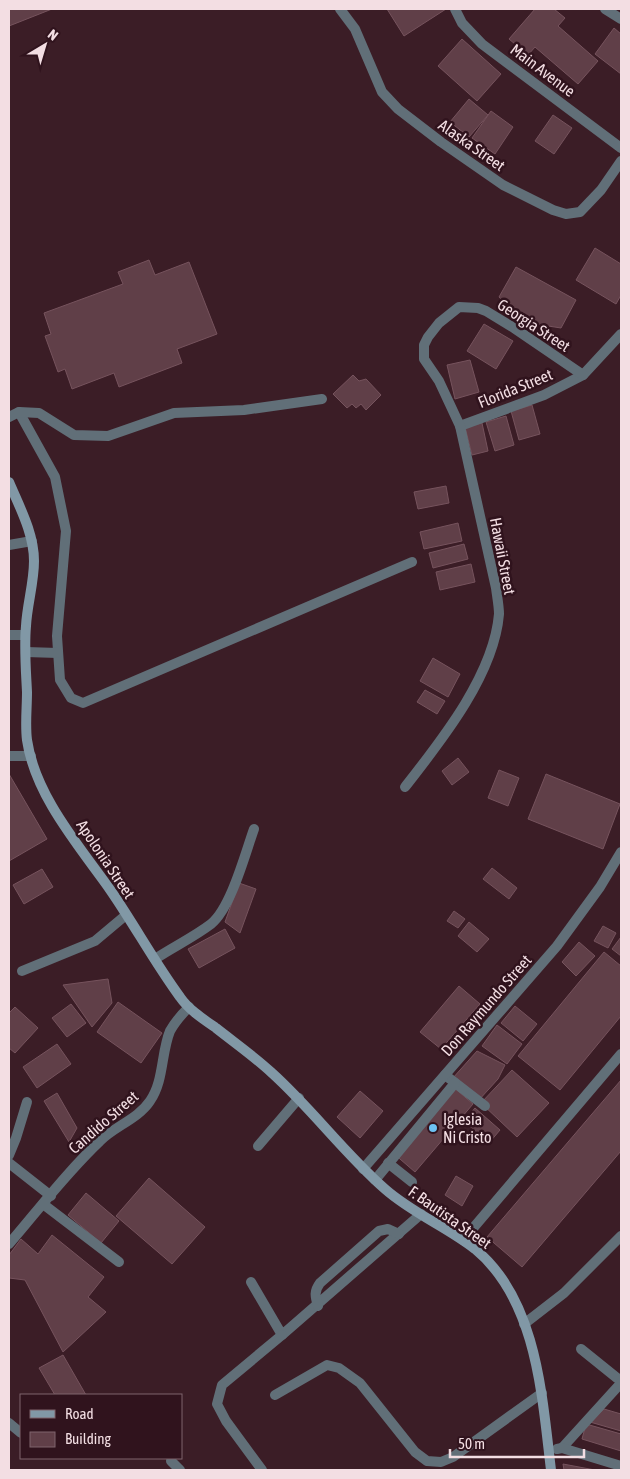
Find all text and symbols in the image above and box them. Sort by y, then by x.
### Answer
north arrow [20,20,70,70]
text: N [45,26,61,44]
street label: Main Avenue [507,40,579,100]
street label: Alaska Street [435,116,509,175]
street label: Georgia Street [494,295,574,356]
street label: Florida Street [475,365,555,411]
street label: Hawaii Street [487,516,519,596]
street label: Apolonia Street [72,816,139,903]
street label: Don Raymundo Street [437,951,536,1060]
street label: Candido Street [65,1087,142,1157]
place label: Iglesia Ni Cristo [443,1110,492,1146]
marker: Iglesia Ni Cristo [427,1122,439,1134]
street label: F. Bautista Street [405,1182,495,1252]
legend [20,1394,182,1459]
text: Road [65,1405,94,1422]
scale bar [450,1426,584,1458]
text: Building [65,1430,111,1447]
text: 50 m [458,1435,485,1452]

